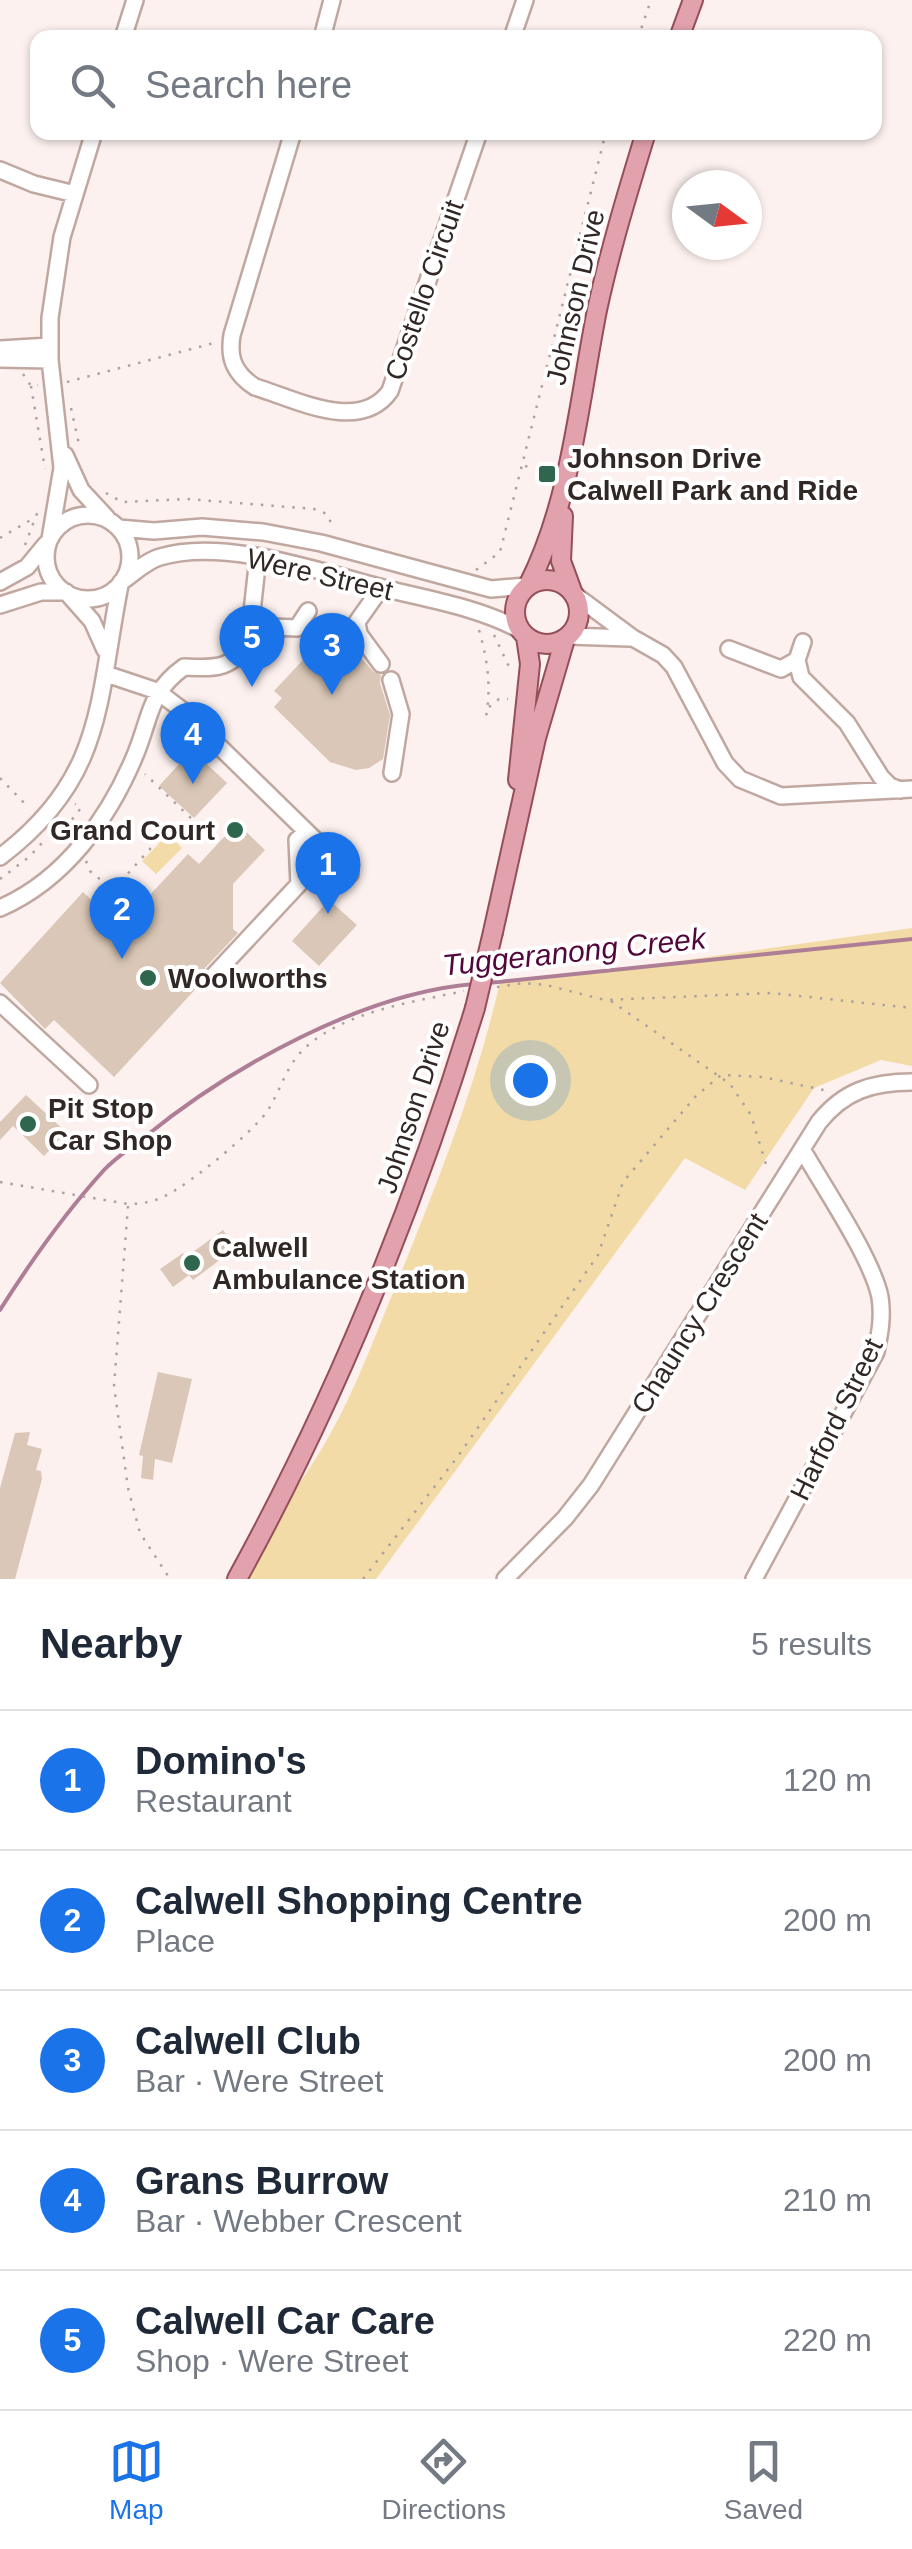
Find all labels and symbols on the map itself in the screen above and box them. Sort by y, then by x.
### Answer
north arrow [672,170,762,260]
street label: Costello Circuit [379,196,470,384]
street label: Johnson Drive [540,206,611,388]
place label: Johnson Drive Calwell Park and Ride [567,443,858,506]
marker: Johnson Drive Calwell Park and Ride [536,463,558,485]
street label: Were Street [244,543,396,606]
pin: 5 [220,604,284,687]
pin: 3 [300,612,364,695]
pin: 4 [160,702,226,784]
place label: Grand Court [50,815,215,846]
marker: Grand Court [224,819,246,841]
pin: 1 [296,832,360,914]
pin: 2 [90,876,154,959]
water label: Tuggeranong Creek [441,921,709,982]
place label: Woolworths [168,963,328,994]
marker: Woolworths [137,967,159,989]
street label: Johnson Drive [371,1017,456,1197]
your location [505,1055,556,1106]
place label: Pit Stop Car Shop [48,1093,172,1156]
marker: Pit Stop Car Shop [17,1113,39,1135]
street label: Chauncy Crescent [625,1207,774,1419]
place label: Calwell Ambulance Station [212,1232,466,1295]
marker: Calwell Ambulance Station [181,1252,203,1274]
street label: Harford Street [784,1333,889,1505]

